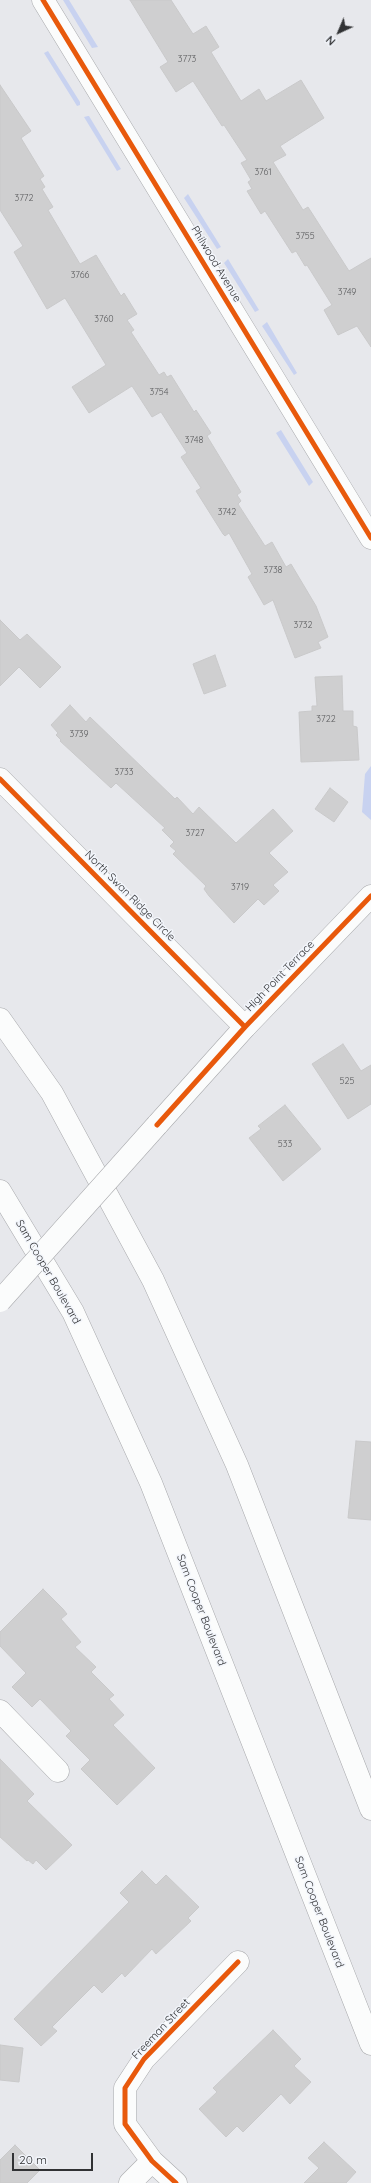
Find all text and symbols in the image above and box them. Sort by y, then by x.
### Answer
north arrow [319,12,359,52]
text: N [323,33,338,48]
house number: 3773 [178,54,196,64]
house number: 3761 [254,167,272,177]
house number: 3772 [15,193,33,203]
street label: Philwood Avenue [188,224,244,304]
house number: 3755 [295,231,315,241]
house number: 3766 [71,270,89,280]
house number: 3749 [338,287,356,297]
house number: 3760 [94,314,114,324]
house number: 3754 [150,387,168,397]
house number: 3748 [185,435,203,445]
house number: 3742 [218,507,236,517]
house number: 3738 [264,565,282,575]
house number: 3732 [293,620,313,630]
house number: 3722 [316,714,336,724]
house number: 3739 [69,729,89,739]
house number: 3733 [115,767,133,777]
house number: 3727 [186,828,204,838]
street label: North Swan Ridge Circle [82,848,178,944]
house number: 3719 [231,882,249,892]
street label: High Point Terrace [243,938,317,1014]
house number: 525 [340,1076,354,1086]
house number: 533 [278,1139,292,1149]
street label: Sam Cooper Boulevard [13,1218,83,1326]
street label: Sam Cooper Boulevard [174,1552,228,1668]
street label: Sam Cooper Boulevard [292,1854,346,1970]
street label: Freeman Street [129,1996,193,2062]
scale bar [14,2145,95,2171]
text: 20 m [19,2152,47,2167]

